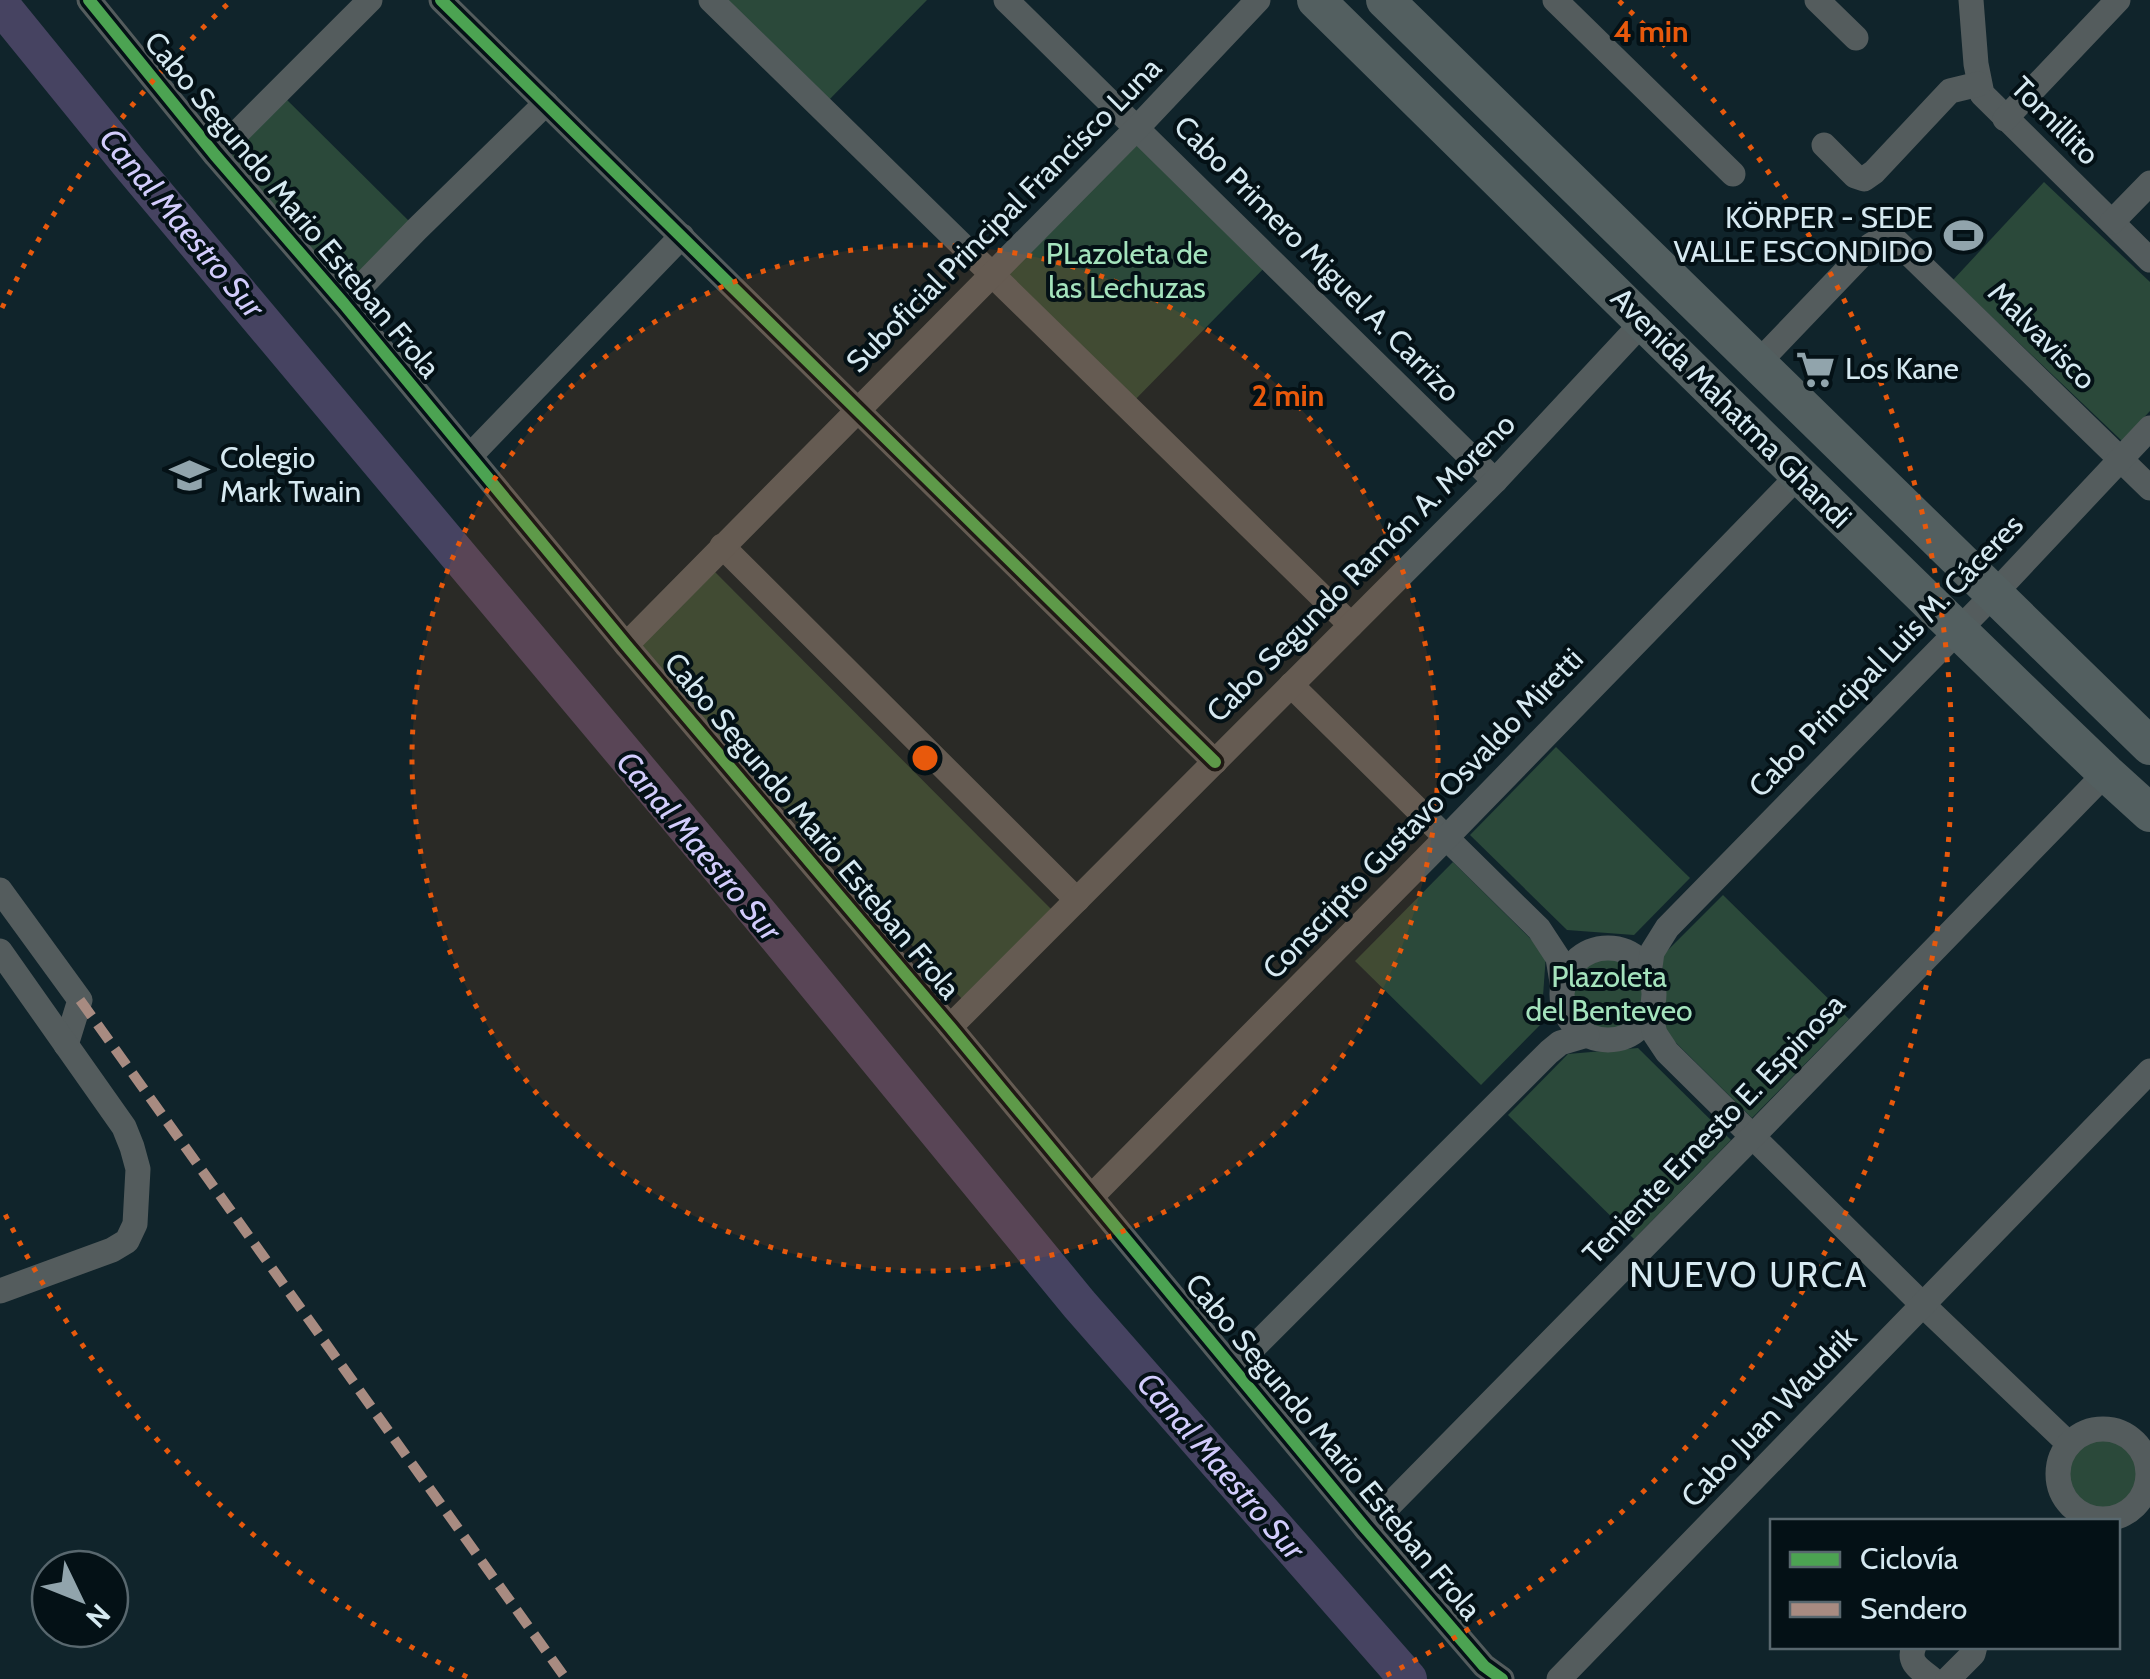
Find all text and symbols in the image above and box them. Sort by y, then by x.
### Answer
text: 4 min [1613,13,1689,50]
street label: Cabo Segundo Mario Esteban Frola [137,24,449,386]
street label: Suboficial Principal Francisco Luna [838,49,1169,380]
street label: Tomillito [2003,69,2107,173]
street label: Cabo Primero Miguel A. Carrizo [1166,108,1468,410]
water label: Canal Maestro Sur [92,120,274,326]
place label: KÖRPER - SEDE VALLE ESCONDIDO [1673,199,1933,270]
sports icon: KÖRPER - SEDE VALLE ESCONDIDO [1942,214,1984,256]
park label: PLazoleta de las Lechuzas [1046,235,1208,306]
street label: Malvavisco [1981,274,2104,397]
street label: Avenida Mahatma Ghandi [1603,280,1859,536]
supermarket icon: Los Kane [1794,348,1836,390]
place label: Los Kane [1845,350,1959,387]
text: 2 min [1252,377,1324,414]
street label: Cabo Segundo Ramón A. Moreno [1199,406,1523,730]
place label: Colegio Mark Twain [220,439,361,510]
school or university icon: Colegio Mark Twain [169,454,211,496]
street label: Cabo Principal Luis M. Cáceres [1741,506,2031,805]
street label: Conscripto Gustavo Osvaldo Miretti [1255,641,1591,987]
street label: Cabo Segundo Mario Esteban Frola [657,645,969,1007]
centre of rings [907,740,943,776]
water label: Canal Maestro Sur [609,743,791,949]
park label: Plazoleta del Benteveo [1525,958,1693,1029]
street label: Teniente Ernesto E. Espinosa [1575,985,1853,1271]
district label: NUEVO URCA [1629,1253,1869,1296]
street label: Cabo Segundo Mario Esteban Frola [1178,1266,1490,1628]
street label: Cabo Juan Waudrik [1673,1318,1865,1515]
water label: Canal Maestro Sur [1129,1364,1314,1568]
legend [1770,1519,2120,1649]
text: Ciclovía [1860,1540,1959,1577]
north arrow [30,1549,130,1649]
text: Sendero [1860,1590,1967,1627]
text: N [79,1597,117,1635]

